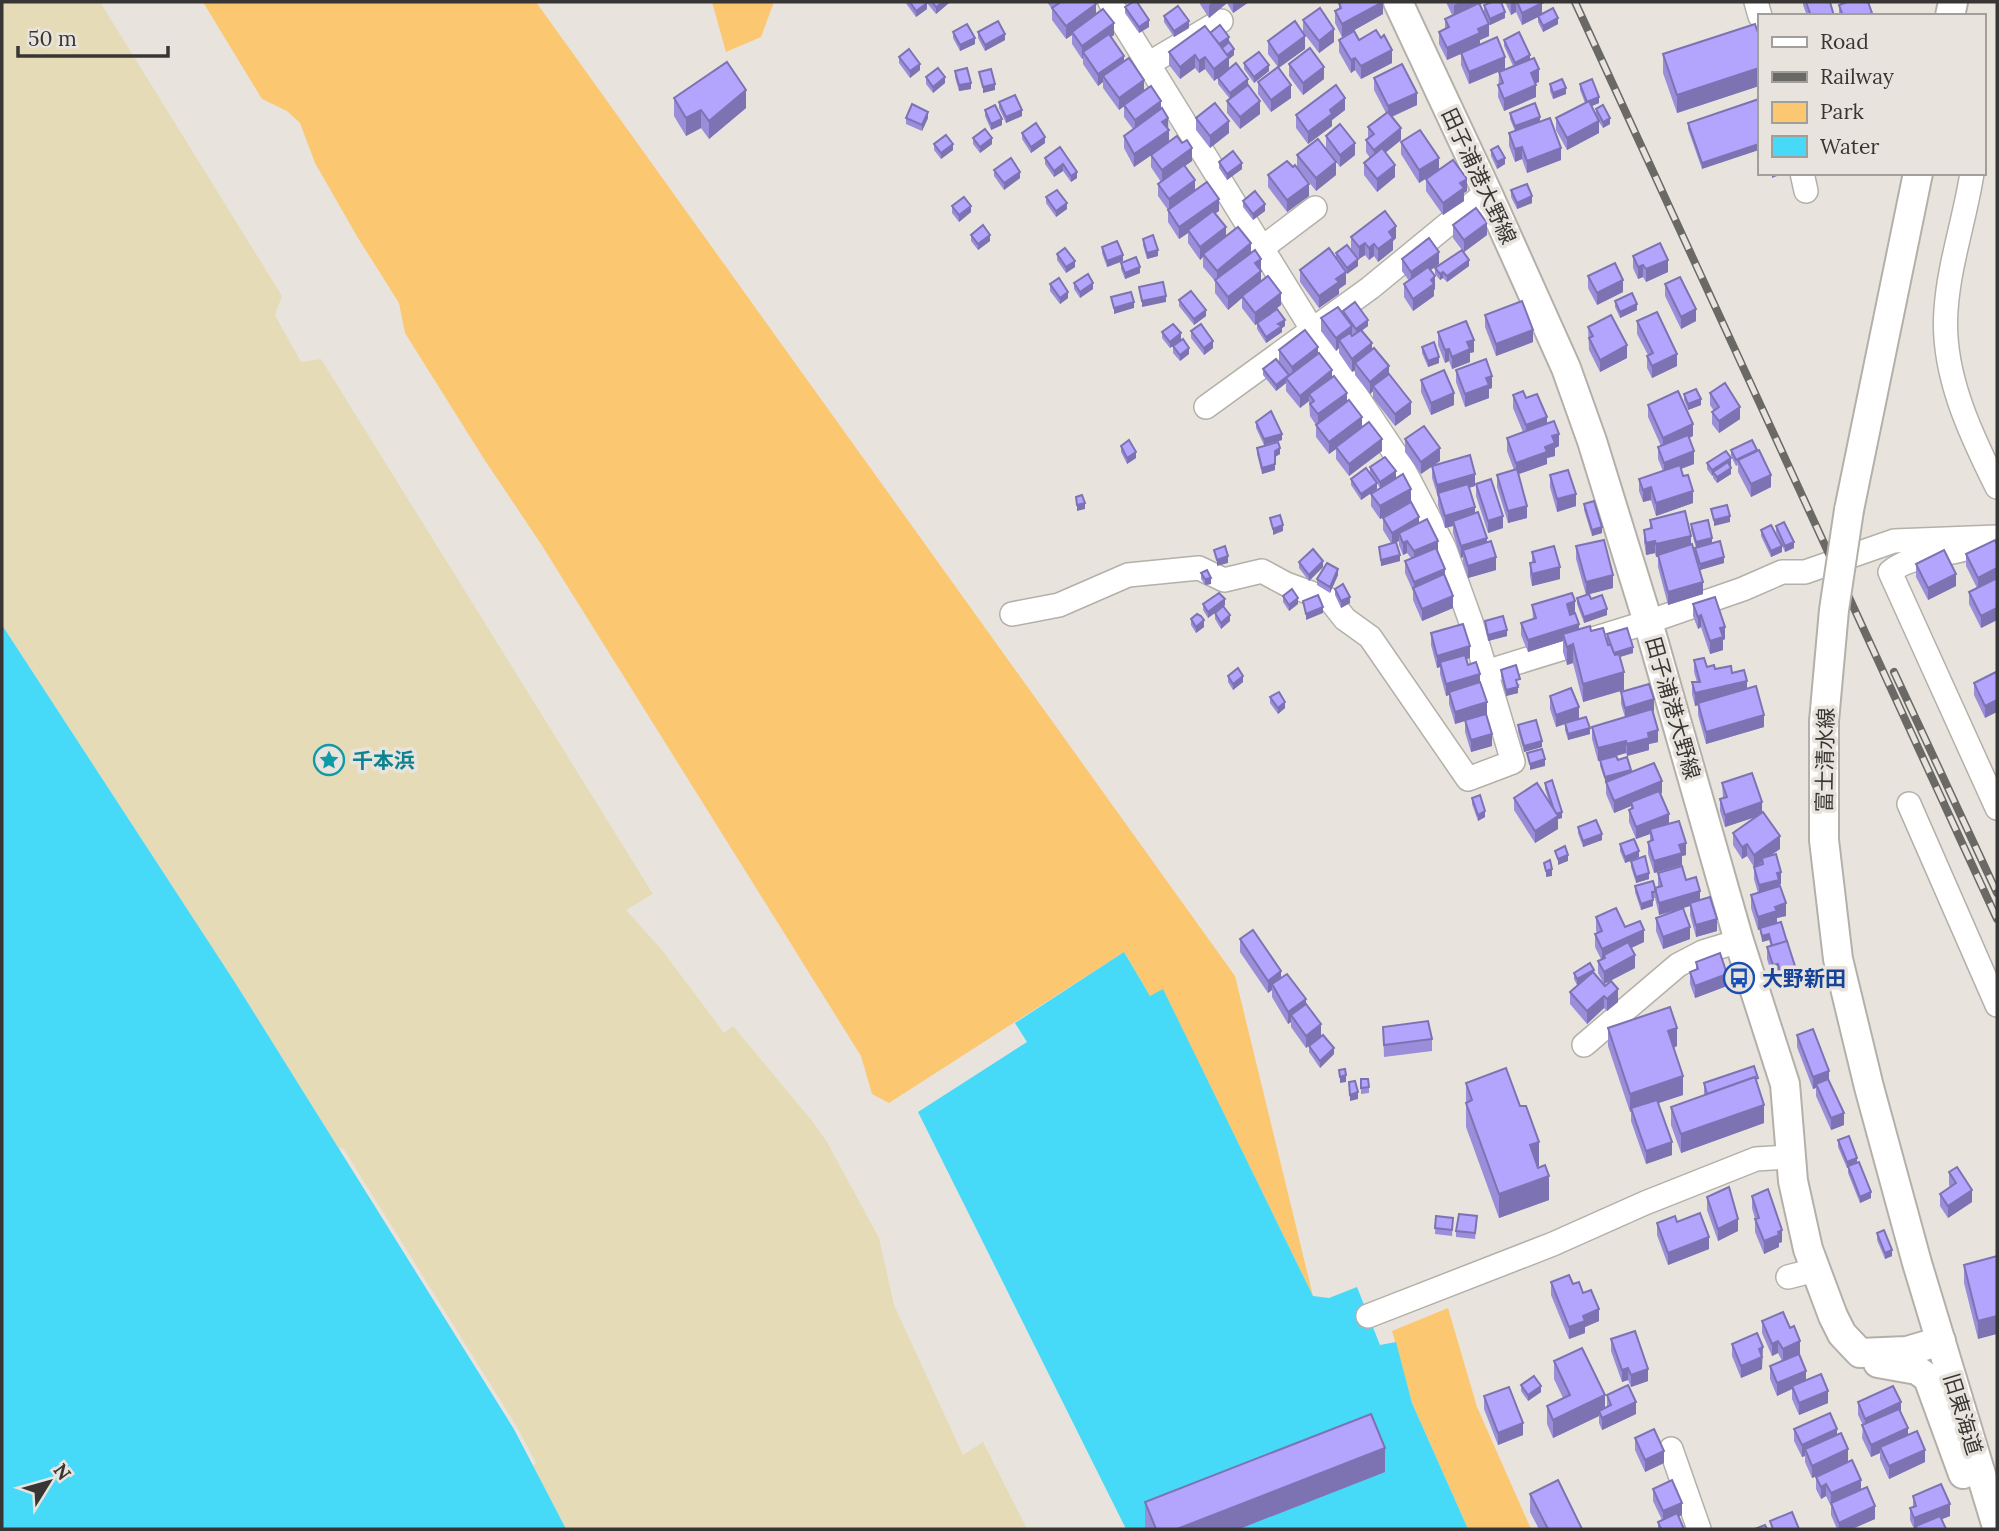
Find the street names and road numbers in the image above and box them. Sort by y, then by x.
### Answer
street label: 田子浦港大野線 [1436,104,1522,248]
street label: 田子浦港大野線 [1640,634,1706,782]
street label: 富士清水線 [1811,707,1839,813]
street label: 旧東海道 [1938,1370,1988,1458]

